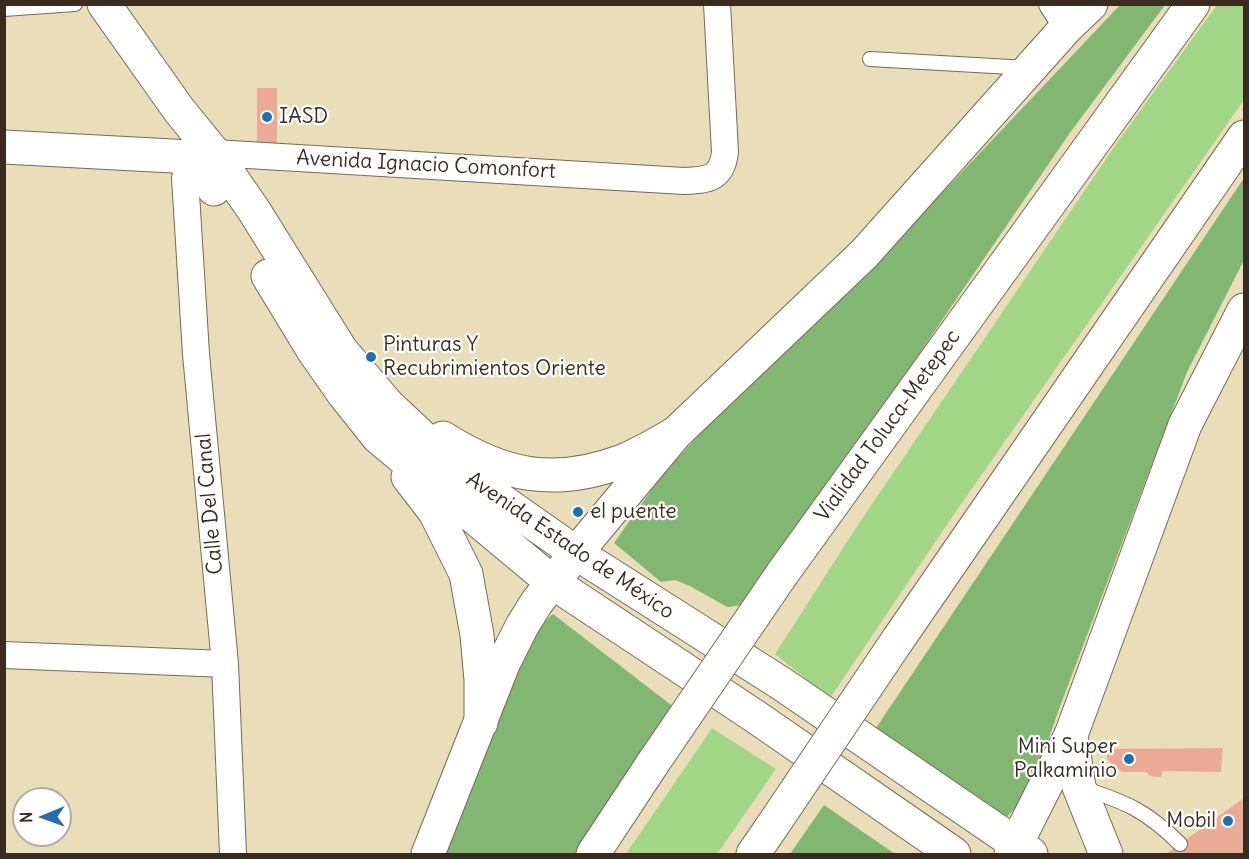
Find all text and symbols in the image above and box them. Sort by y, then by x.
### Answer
place label: IASD [279,104,328,130]
marker: IASD [260,110,274,124]
street label: Avenida Ignacio Comonfort [296,146,556,184]
street label: Vialidad Toluca-Metepec [810,325,966,527]
place label: Pinturas Y Recubrimientos Oriente [383,332,606,382]
marker: Pinturas Y Recubrimientos Oriente [364,350,378,364]
street label: Calle Del Canal [191,432,229,576]
street label: Avenida Estado de México [461,467,679,625]
place label: el puente [590,499,677,525]
marker: el puente [571,505,585,519]
place label: Mini Super Palkaminio [1014,734,1117,784]
marker: Mini Super Palkaminio [1122,752,1136,766]
north arrow [12,787,72,847]
place label: Mobil [1166,808,1216,834]
text: N [16,812,36,823]
marker: Mobil [1221,814,1235,828]

